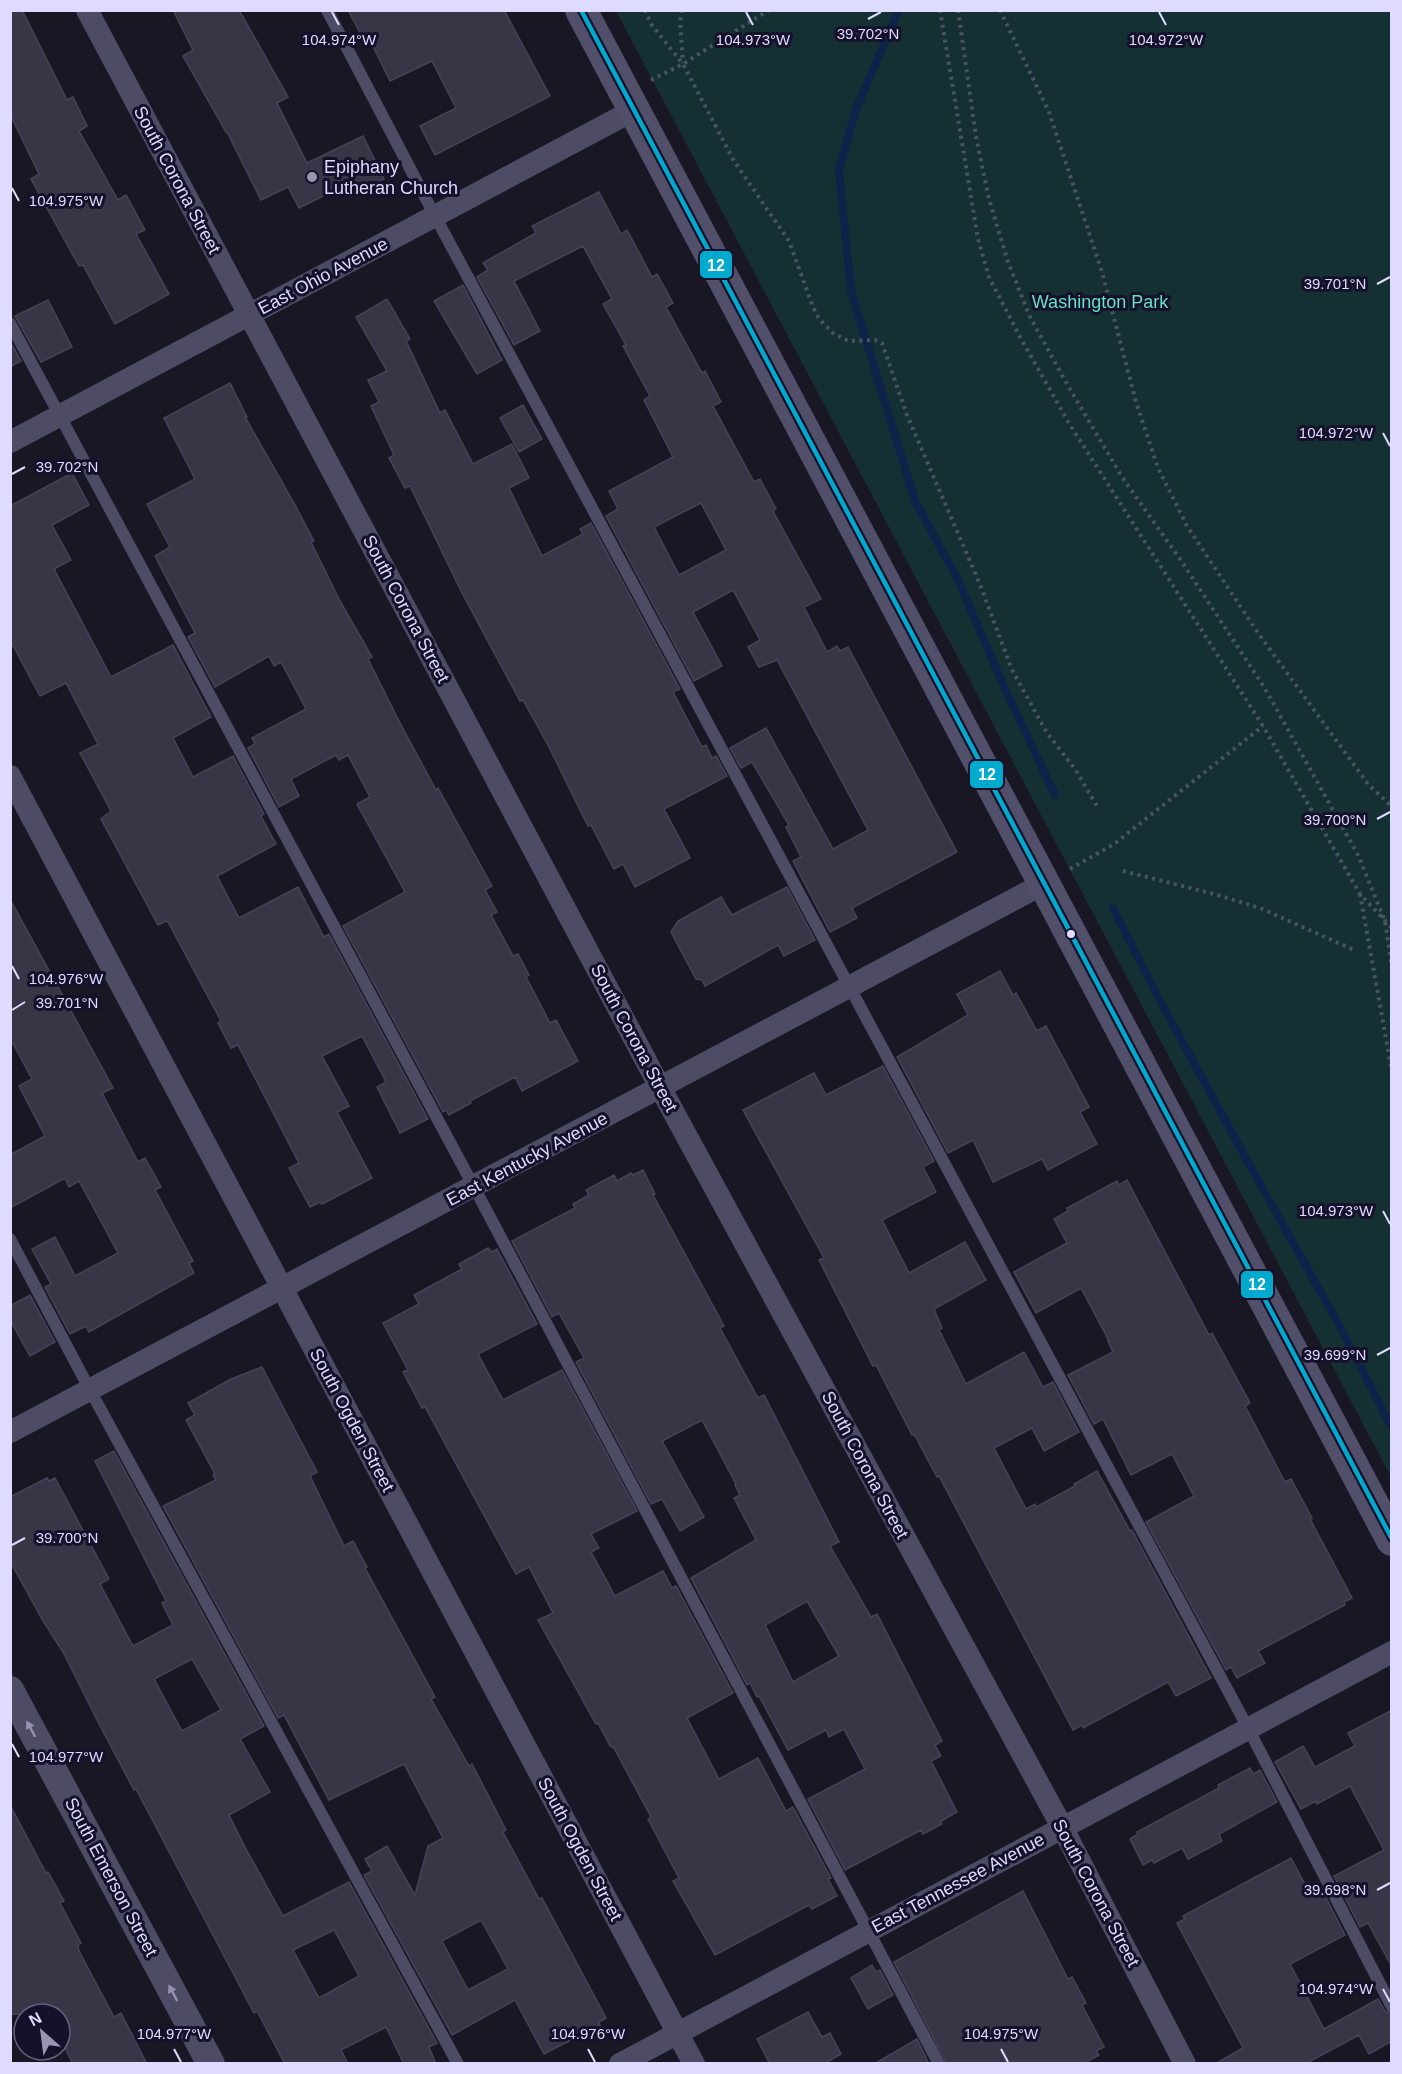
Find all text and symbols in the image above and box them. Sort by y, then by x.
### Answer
text: 39.702°N [837,25,899,42]
text: 104.974°W [302,31,377,48]
text: 104.973°W [716,31,791,48]
text: 104.972°W [1129,31,1204,48]
street label: South Corona Street [130,103,224,257]
place label: Epiphany Lutheran Church [324,157,458,198]
marker: Epiphany Lutheran Church [305,170,319,184]
text: 104.975°W [29,192,104,209]
street label: East Ohio Avenue [255,233,391,319]
line badge: 12 [699,250,733,279]
text: 12 [707,257,725,274]
text: 39.701°N [1304,275,1366,292]
park label: Washington Park [1032,292,1169,312]
text: 104.972°W [1299,424,1374,441]
text: 39.702°N [36,458,98,475]
street label: South Corona Street [359,532,453,686]
line badge: 12 [969,760,1004,789]
text: 12 [978,766,996,783]
text: 39.700°N [1304,811,1366,828]
unlabelled marker [1065,928,1077,940]
street label: South Corona Street [587,961,681,1115]
text: 104.976°W [29,970,104,987]
text: 39.701°N [36,994,98,1011]
street label: East Kentucky Avenue [443,1108,611,1210]
text: 104.973°W [1299,1202,1374,1219]
line badge: 12 [1240,1270,1274,1299]
text: 12 [1248,1276,1266,1293]
street label: South Ogden Street [306,1345,398,1495]
text: 39.699°N [1304,1346,1366,1363]
street label: South Corona Street [818,1388,912,1542]
text: 39.700°N [36,1529,98,1546]
one-way arrow [26,1720,36,1737]
text: 104.977°W [29,1748,104,1765]
street label: South Ogden Street [534,1774,626,1924]
street label: South Emerson Street [61,1794,161,1960]
street label: South Corona Street [1049,1816,1143,1970]
street label: East Tennessee Avenue [868,1829,1048,1937]
text: 39.698°N [1304,1881,1366,1898]
text: 104.974°W [1299,1980,1374,1997]
one-way arrow [168,1985,178,2002]
north arrow [12,2002,72,2062]
text: N [26,2009,44,2029]
text: 104.977°W [137,2025,212,2042]
text: 104.976°W [551,2025,626,2042]
text: 104.975°W [964,2025,1039,2042]

